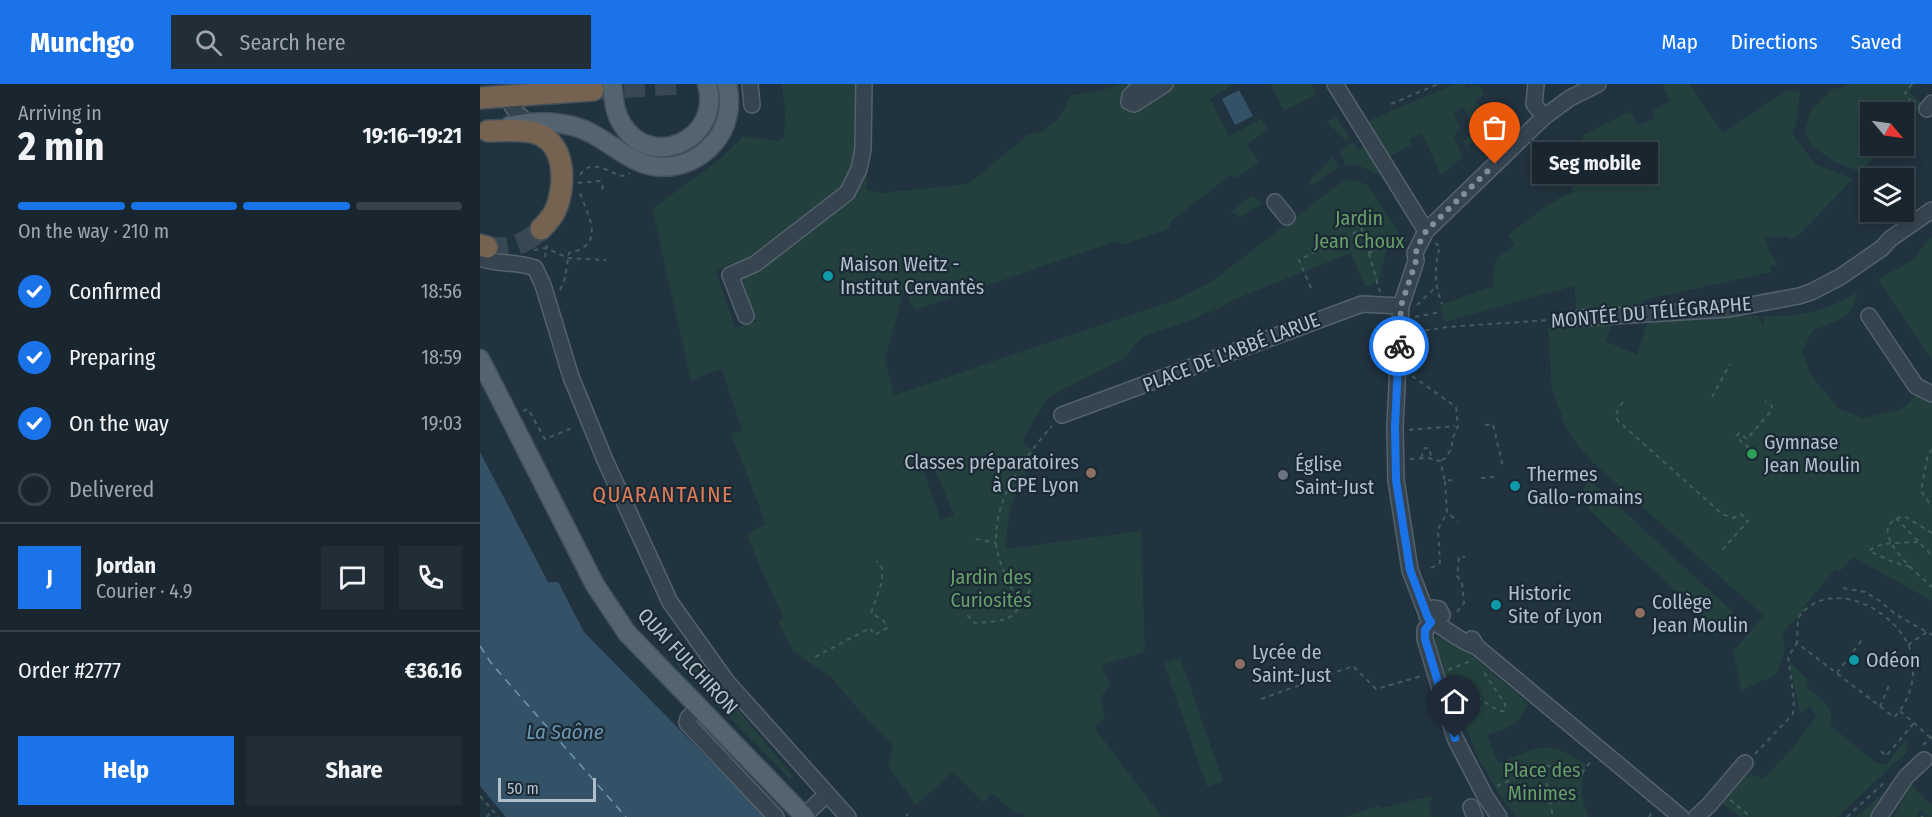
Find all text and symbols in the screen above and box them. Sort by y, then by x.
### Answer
search box [171,15,591,69]
text: Munchgo [30,26,135,59]
icon: search [192,26,225,59]
text: Search here [240,29,346,56]
text: Map [1661,29,1698,55]
text: Directions [1731,29,1818,55]
text: Saved [1851,29,1902,55]
text: Arriving in [18,101,102,125]
pin [1469,102,1520,164]
north arrow [1860,102,1914,156]
map controls [1860,102,1914,222]
icon: bag [1478,111,1511,144]
text: 19:16–19:21 [362,122,462,149]
text: 2 min [18,124,104,170]
callout: Seg mobile [1531,143,1657,185]
text: Seg mobile [1549,151,1641,175]
button: layers [1860,168,1914,222]
park label: Jardin Jean Choux [1314,206,1404,253]
text: On the way · 210 m [18,219,169,243]
place label: Maison Weitz - Institut Cervantès [840,252,984,299]
marker: Maison Weitz - Institut Cervantès [821,269,835,283]
icon: check [18,275,51,308]
text: Confirmed [69,278,162,305]
text: 18:56 [421,279,462,303]
street label: MONTÉE DU TÉLÉGRAPHE [1550,291,1752,333]
street label: PLACE DE L'ABBÉ LARUE [1139,307,1323,397]
courier [1369,316,1429,376]
icon: bike [1383,330,1416,363]
icon: check [18,341,51,374]
text: Preparing [69,344,155,371]
text: 18:59 [421,345,462,369]
icon: check [18,407,51,440]
text: On the way [69,410,169,437]
text: 19:03 [421,411,462,435]
place label: Gymnase Jean Moulin [1764,430,1860,477]
marker: Gymnase Jean Moulin [1745,447,1759,461]
place label: Classes préparatoires à CPE Lyon [904,450,1079,497]
place label: Église Saint-Just [1295,452,1375,499]
place label: Thermes Gallo-romains [1527,462,1643,509]
marker: Classes préparatoires à CPE Lyon [1084,466,1098,480]
marker: Église Saint-Just [1276,468,1290,482]
text: Delivered [69,476,154,503]
marker: Thermes Gallo-romains [1508,479,1522,493]
district label: QUARANTAINE [592,481,734,508]
button: chat [321,546,384,609]
button: phone [399,546,462,609]
text: Jordan [96,552,156,579]
text: J [46,564,53,591]
park label: Jardin des Curiosités [950,565,1032,612]
text: Courier · 4.9 [96,579,192,603]
place label: Historic Site of Lyon [1508,581,1603,628]
place label: Collège Jean Moulin [1652,590,1748,637]
marker: Historic Site of Lyon [1489,598,1503,612]
street label: QUAI FULCHIRON [633,603,743,719]
marker: Collège Jean Moulin [1633,606,1647,620]
place label: Lycée de Saint-Just [1252,640,1332,687]
place label: Odéon [1866,648,1920,672]
marker: Odéon [1847,653,1861,667]
text: Order #2777 [18,657,121,684]
text: €36.16 [405,657,462,684]
marker: Lycée de Saint-Just [1233,657,1247,671]
pin [1429,676,1480,738]
icon: home [1438,685,1471,718]
water label: La Saône [526,719,604,745]
button: Help [18,736,234,805]
button: Share [246,736,462,805]
park label: Place des Minimes [1503,758,1581,805]
scale bar [498,775,596,802]
text: 50 m [507,779,539,798]

